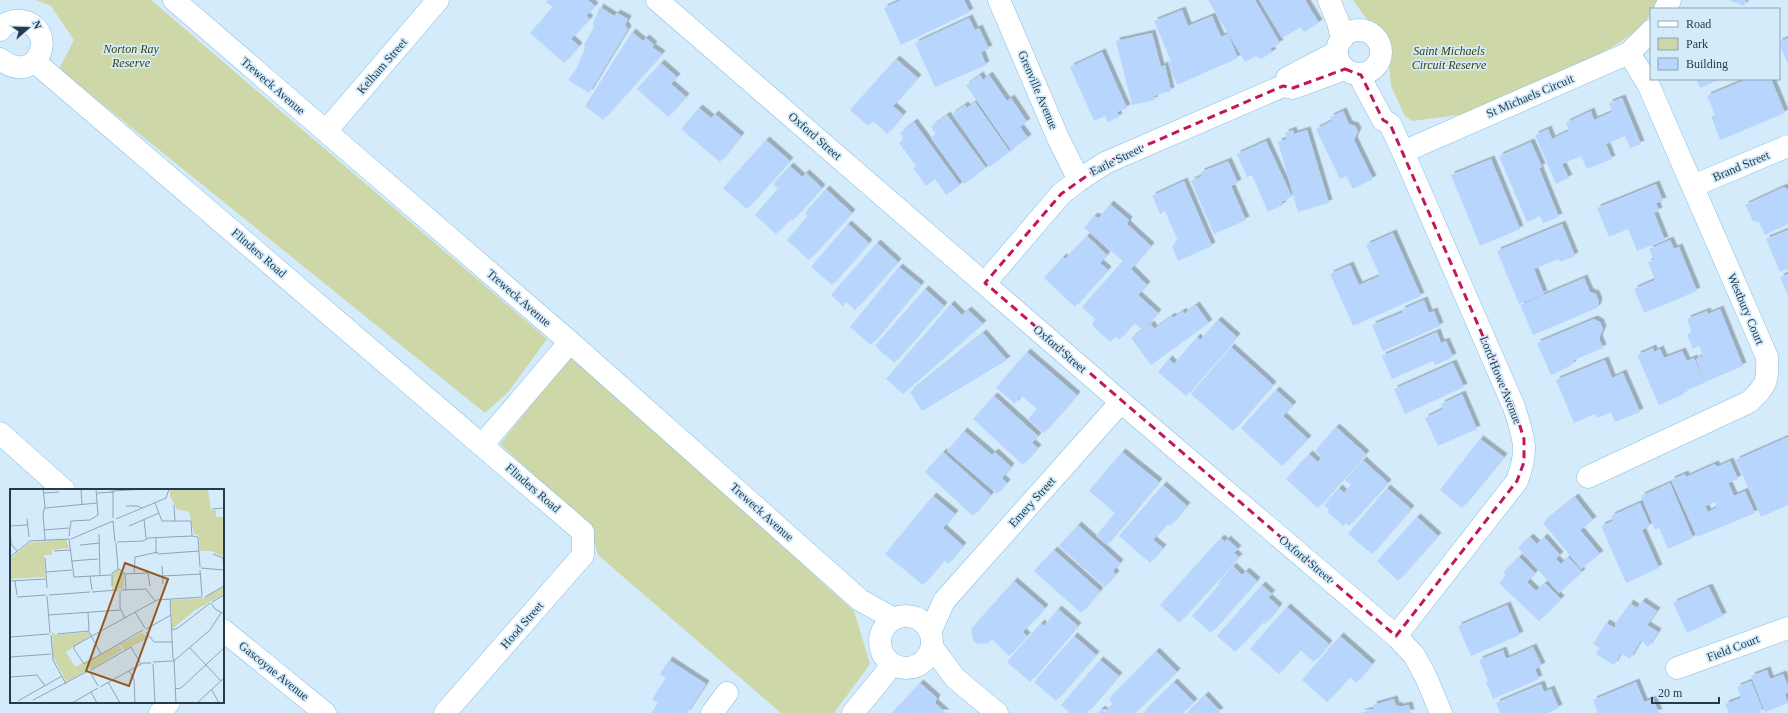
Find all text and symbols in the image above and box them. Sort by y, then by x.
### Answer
north arrow [8,8,48,48]
legend [1650,8,1780,80]
text: Road [1686,17,1711,31]
text: N [30,19,44,30]
street label: Kelham Street [354,35,410,97]
text: Park [1686,37,1708,51]
park label: Norton Ray Reserve [102,42,160,70]
park label: Saint Michaels Circuit Reserve [1412,44,1487,72]
street label: Grenville Avenue [1015,49,1061,131]
street label: Treweck Avenue [238,54,308,118]
text: Building [1686,57,1728,71]
street label: St Michaels Circuit [1484,71,1576,121]
street label: Oxford Street [786,109,845,163]
street label: Earle Street [1088,141,1145,179]
street label: Brand Street [1710,148,1772,184]
street label: Flinders Road [229,226,289,280]
street label: Treweck Avenue [484,266,554,330]
street label: Westbury Court [1725,271,1768,347]
street label: Oxford Street [1031,322,1090,376]
street label: Lord Howe Avenue [1477,334,1525,426]
street label: Flinders Road [503,461,563,515]
street label: Emery Street [1006,473,1059,530]
street label: Treweck Avenue [727,480,797,544]
inset map [10,489,224,703]
street label: Oxford Street [1276,533,1336,586]
street label: Hood Street [498,598,547,651]
street label: Field Court [1705,631,1762,664]
street label: Gascoyne Avenue [236,638,312,704]
scale bar [1652,679,1719,705]
text: 20 m [1658,686,1683,700]

